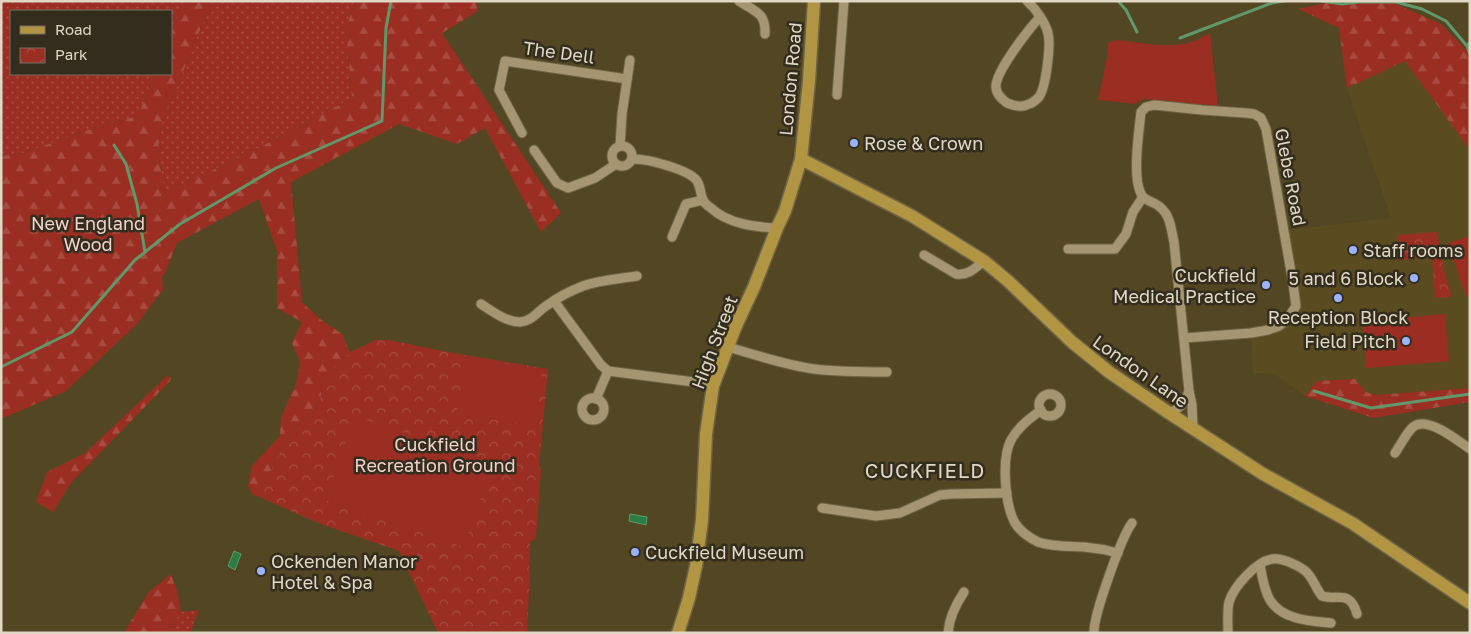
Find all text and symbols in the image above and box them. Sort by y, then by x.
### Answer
legend [10,10,172,75]
text: Road [55,20,92,38]
street label: London Road [774,22,806,136]
street label: The Dell [522,36,596,68]
text: Park [55,45,88,63]
street label: Glebe Road [1271,126,1311,228]
place label: Rose & Crown [864,132,983,154]
marker: Rose & Crown [848,137,860,149]
park label: New England Wood [31,212,145,255]
place label: Staff rooms [1363,239,1463,261]
marker: Staff rooms [1347,244,1359,256]
place label: Cuckfield Medical Practice [1113,264,1256,307]
place label: 5 and 6 Block [1288,267,1404,289]
marker: 5 and 6 Block [1408,272,1420,284]
marker: Cuckfield Medical Practice [1260,279,1272,291]
street label: High Street [686,292,742,392]
marker: Reception Block [1332,292,1344,304]
place label: Reception Block [1268,306,1408,328]
street label: London Lane [1089,330,1193,412]
place label: Field Pitch [1304,330,1396,352]
marker: Field Pitch [1400,335,1412,347]
park label: Cuckfield Recreation Ground [354,433,516,476]
district label: CUCKFIELD [865,458,985,482]
place label: Cuckfield Museum [645,541,804,563]
marker: Cuckfield Museum [629,546,641,558]
place label: Ockenden Manor Hotel & Spa [271,550,417,593]
marker: Ockenden Manor Hotel & Spa [255,565,267,577]

